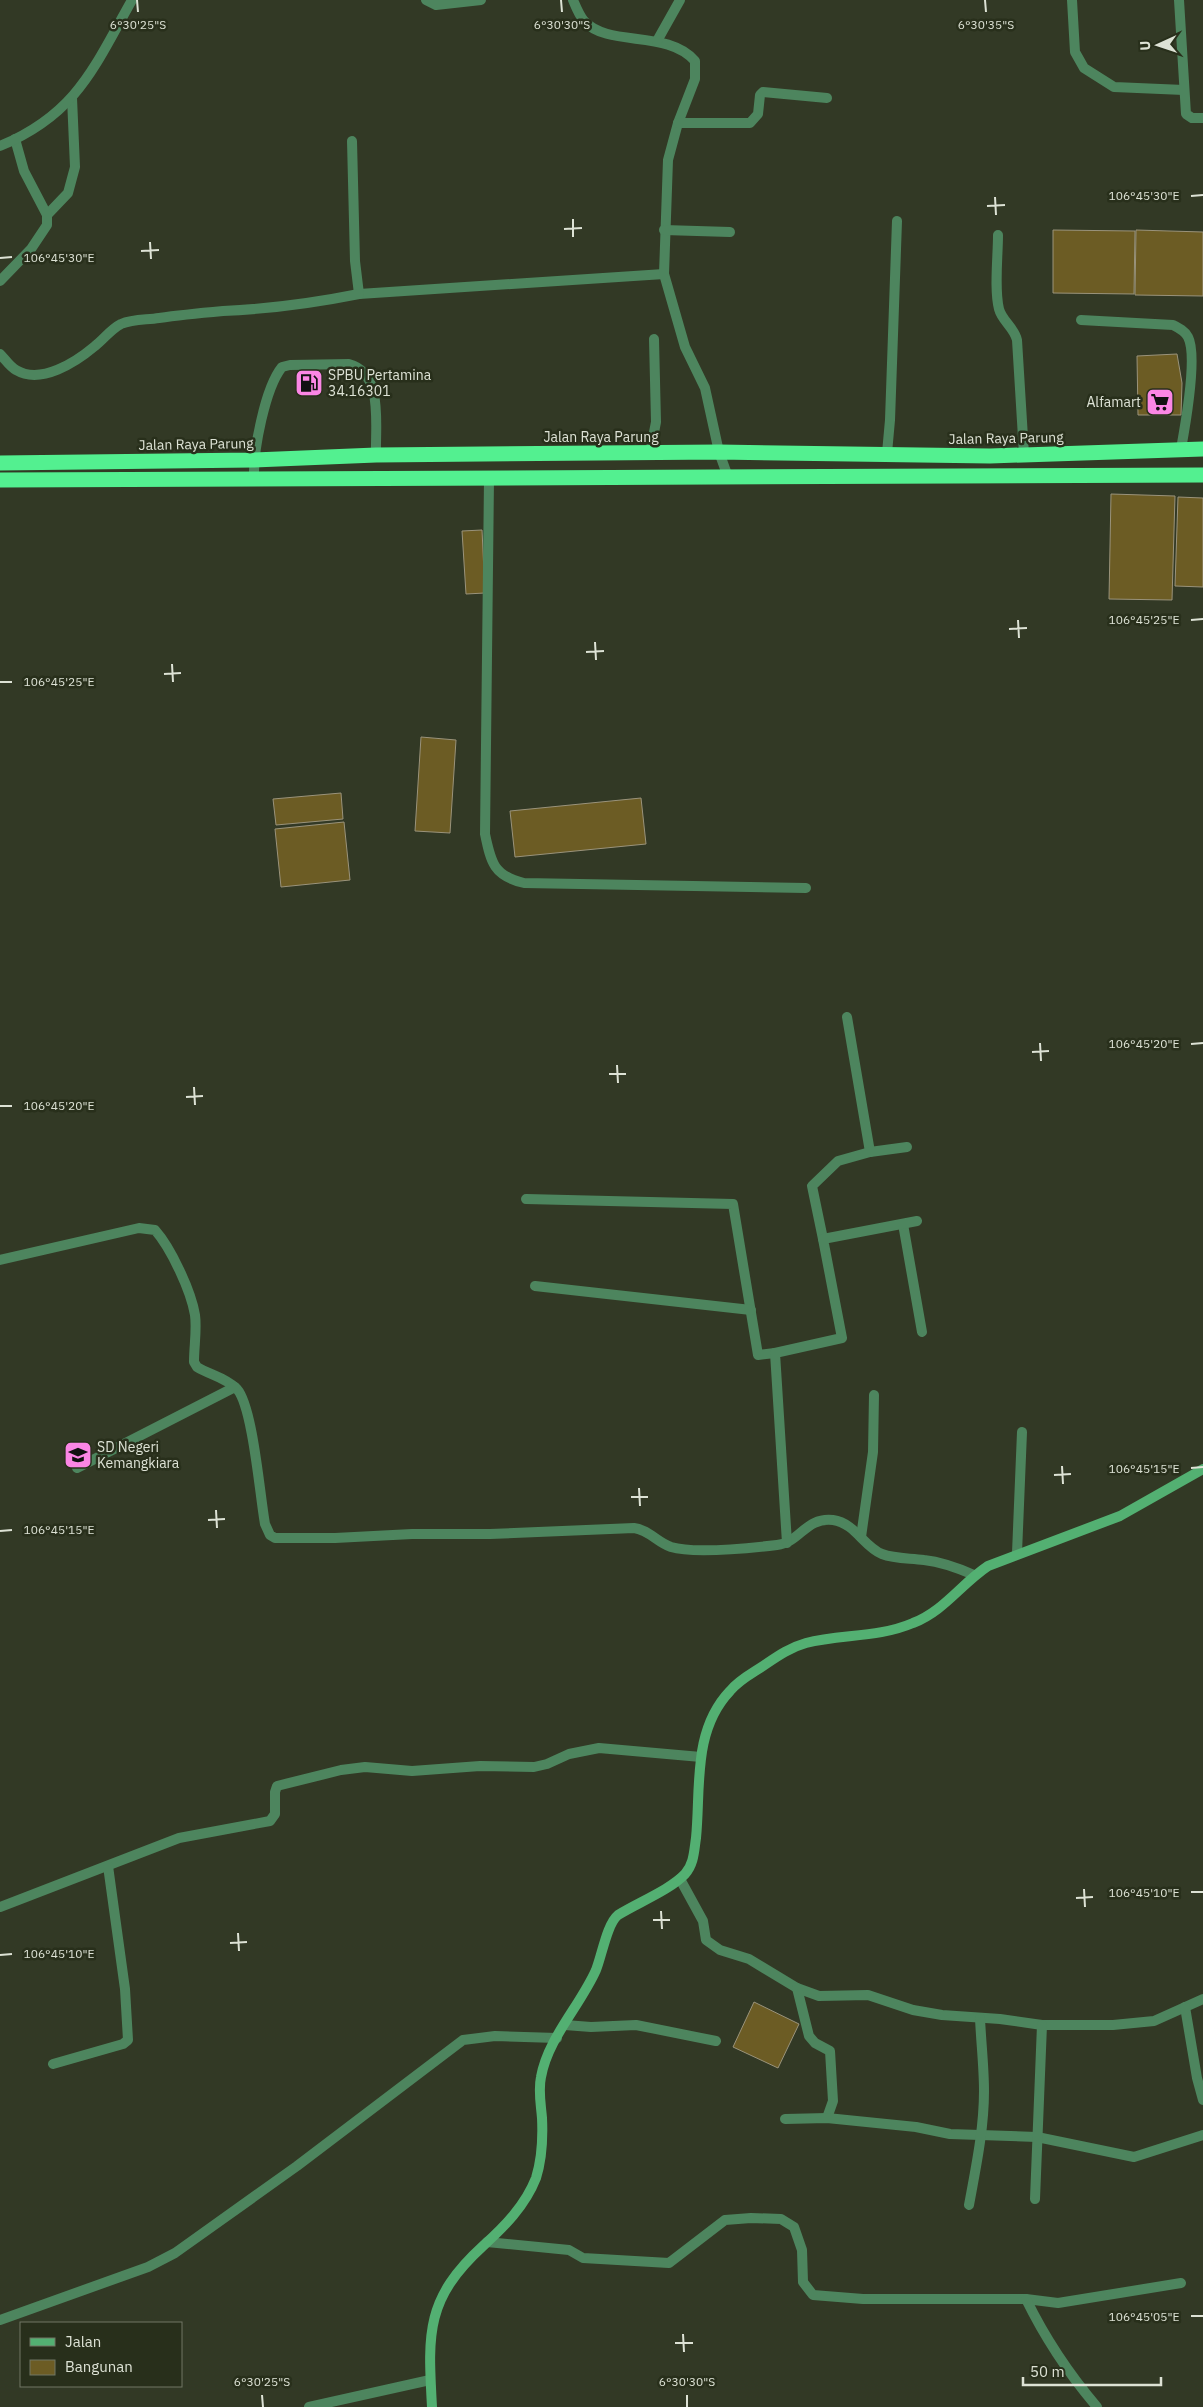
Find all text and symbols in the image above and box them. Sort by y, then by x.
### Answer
text: 6°30'25"S [110,17,166,32]
text: 6°30'30"S [534,17,590,32]
text: 6°30'35"S [958,17,1014,32]
north arrow [1133,20,1183,70]
text: U [1136,40,1154,51]
text: 106°45'30"E [1109,188,1179,203]
text: 106°45'30"E [24,250,94,265]
place label: SPBU Pertamina 34.16301 [328,366,432,400]
fuel station icon: SPBU Pertamina 34.16301 [294,368,324,398]
supermarket icon: Alfamart [1145,387,1175,417]
place label: Alfamart [1086,393,1141,411]
street label: Jalan Raya Parung [543,428,659,446]
street label: Jalan Raya Parung [948,428,1064,448]
street label: Jalan Raya Parung [138,434,254,454]
text: 106°45'25"E [1109,612,1179,627]
text: 106°45'25"E [24,674,94,689]
text: 106°45'20"E [1109,1036,1179,1051]
text: 106°45'20"E [24,1098,94,1113]
place label: SD Negeri Kemangkiara [97,1438,180,1472]
school or university icon: SD Negeri Kemangkiara [63,1440,93,1470]
text: 106°45'15"E [1109,1461,1179,1476]
text: 106°45'15"E [24,1522,94,1537]
text: 106°45'10"E [1109,1885,1179,1900]
text: 106°45'10"E [24,1946,94,1961]
text: 106°45'05"E [1109,2309,1179,2324]
legend [20,2322,182,2387]
text: Jalan [65,2332,101,2351]
scale bar [1023,2354,1160,2386]
text: Bangunan [65,2357,133,2376]
text: 50 m [1030,2362,1065,2381]
text: 6°30'25"S [234,2374,290,2389]
text: 6°30'30"S [659,2374,715,2389]

